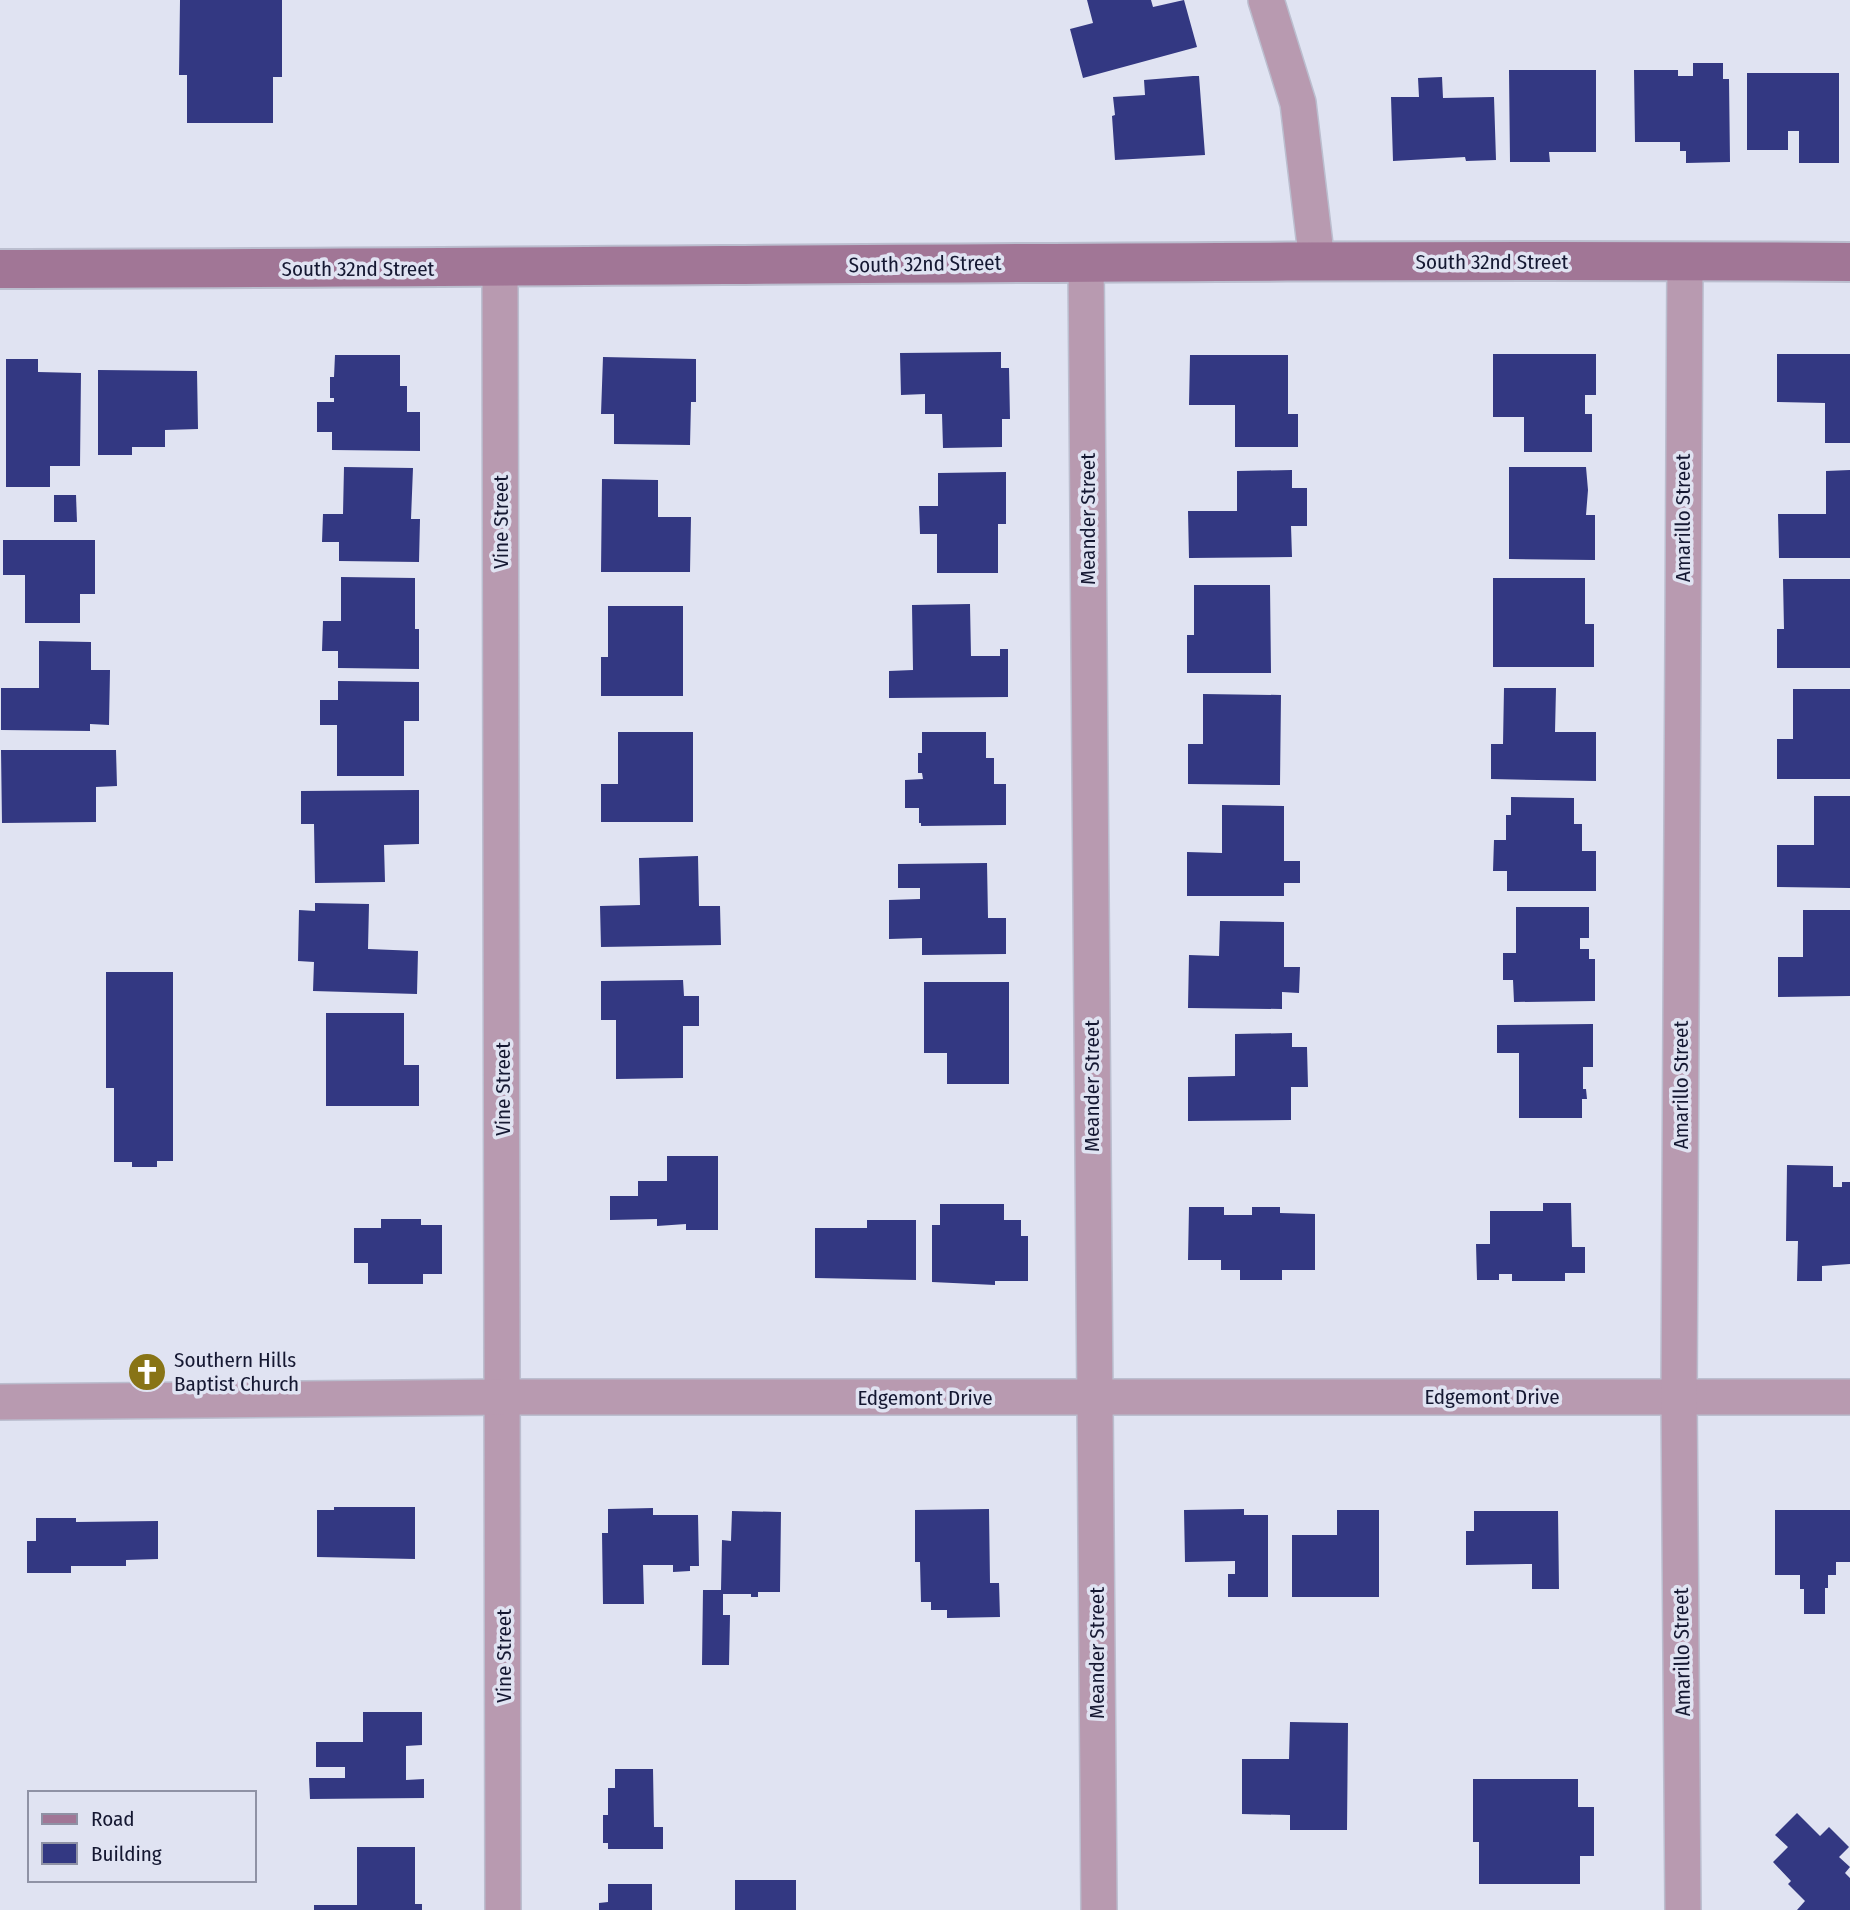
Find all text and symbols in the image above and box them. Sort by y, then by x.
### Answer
street label: South 32nd Street [1416,249,1569,275]
street label: South 32nd Street [848,250,1002,278]
street label: South 32nd Street [282,256,435,282]
street label: Meander Street [1075,453,1101,585]
street label: Amarillo Street [1670,454,1696,582]
street label: Vine Street [488,475,514,569]
street label: Meander Street [1079,1020,1105,1152]
street label: Amarillo Street [1668,1021,1694,1149]
street label: Vine Street [490,1042,516,1136]
place label: Southern Hills Baptist Church [174,1347,299,1397]
church icon: Southern Hills Baptist Church [126,1351,168,1393]
street label: Edgemont Drive [1424,1384,1560,1410]
street label: Edgemont Drive [857,1385,993,1411]
street label: Meander Street [1084,1587,1110,1719]
street label: Amarillo Street [1668,1587,1696,1717]
street label: Vine Street [491,1609,517,1703]
legend [28,1791,256,1882]
text: Road [91,1806,135,1832]
text: Building [91,1841,162,1867]

